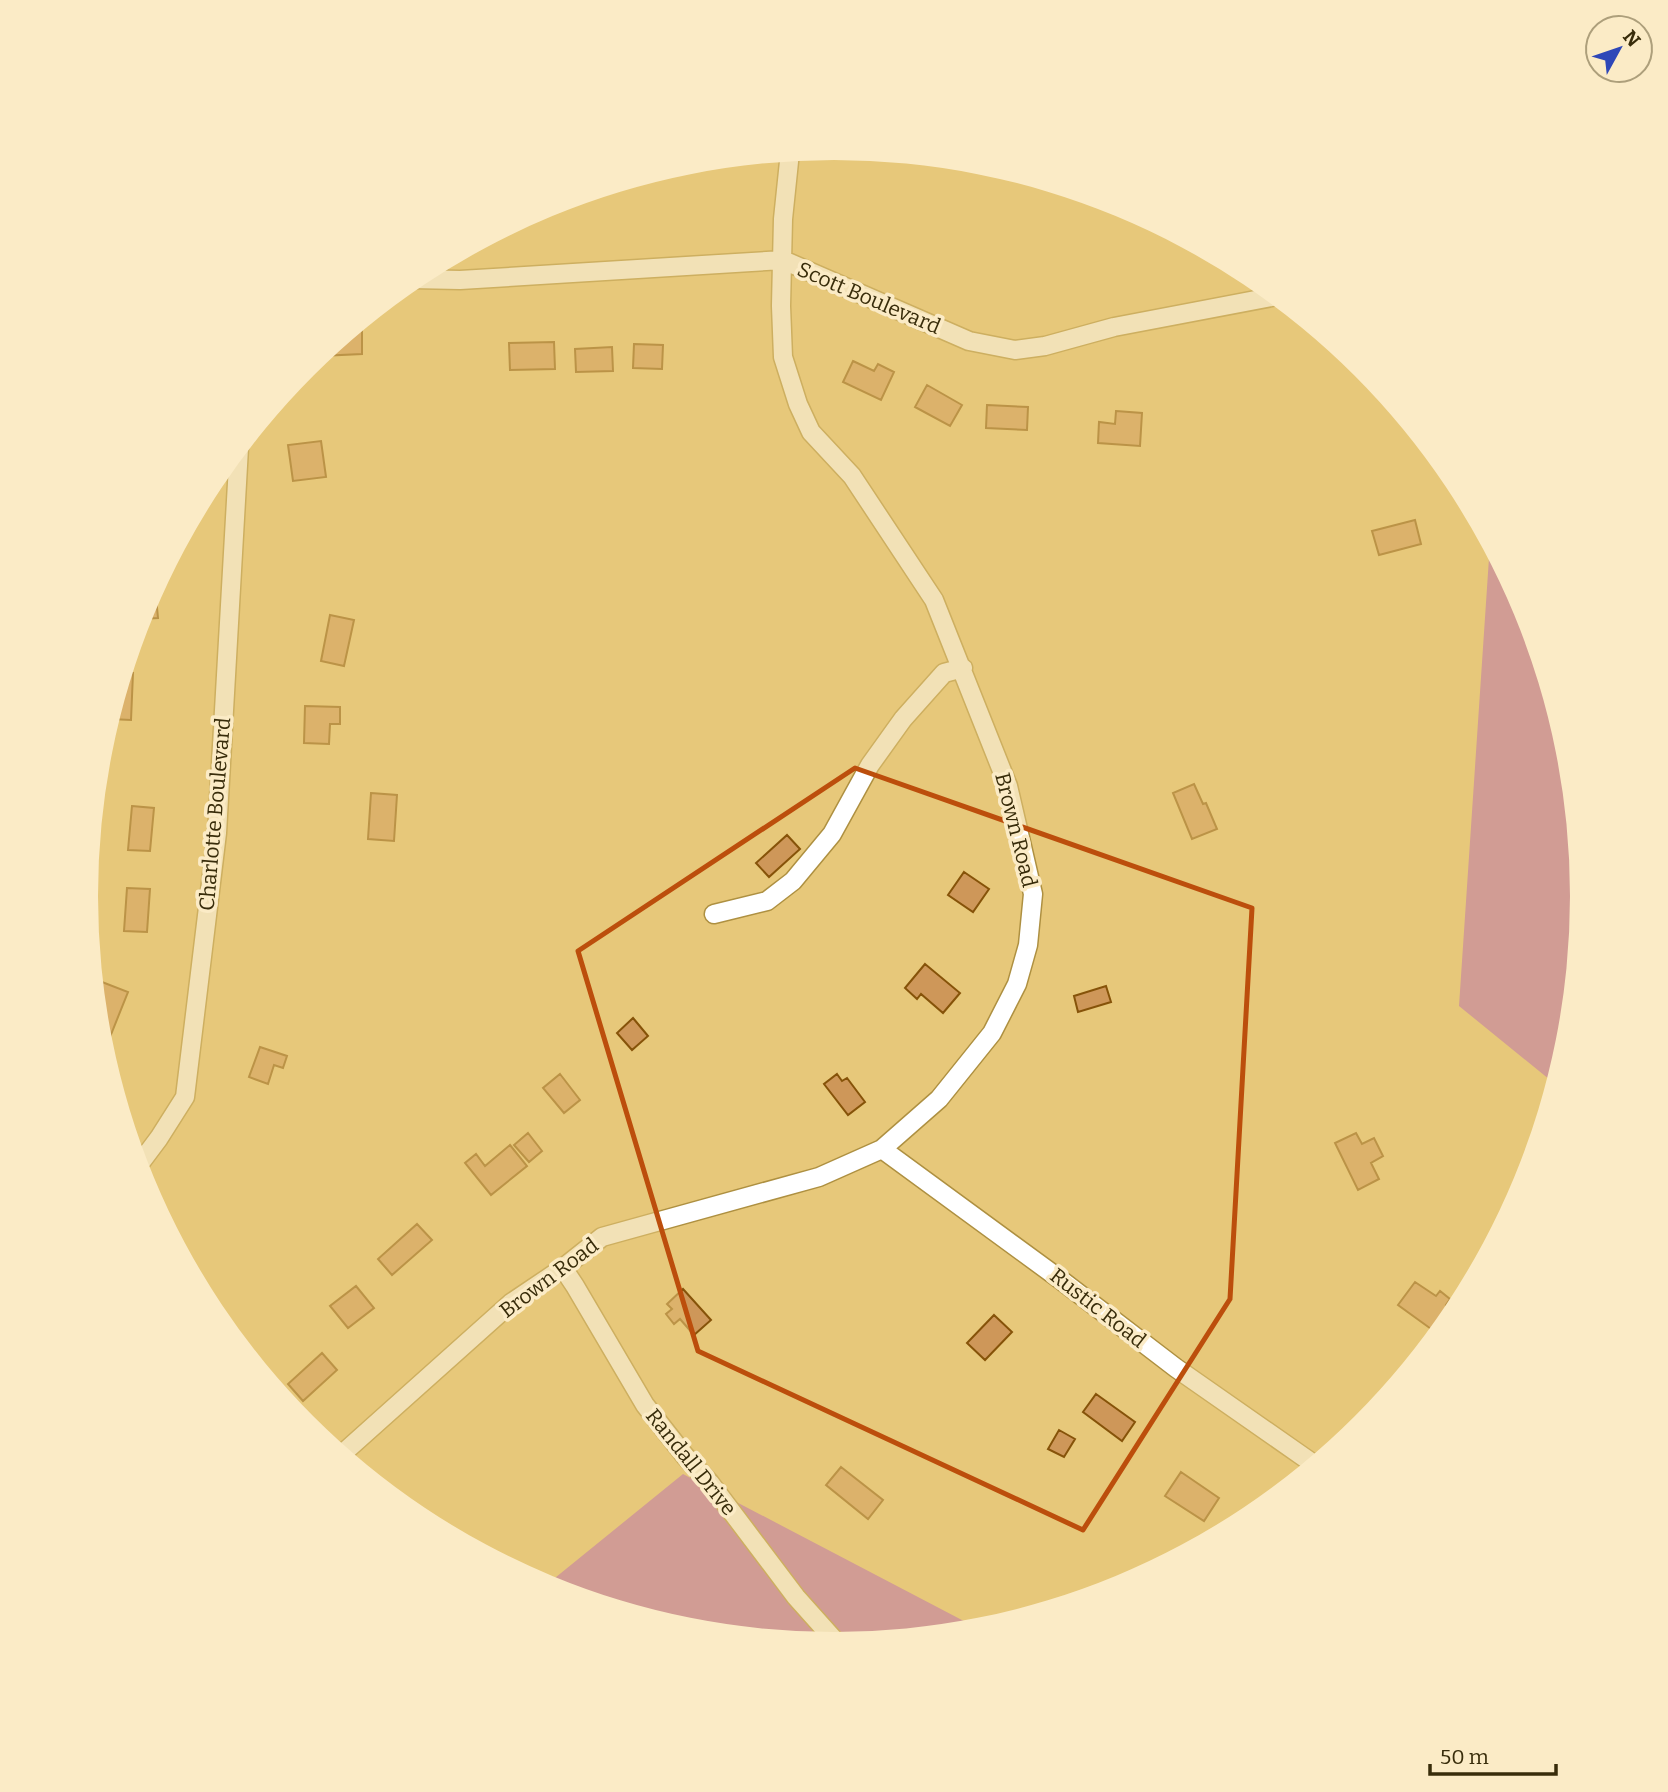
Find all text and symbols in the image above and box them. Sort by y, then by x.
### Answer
north arrow [1584,14,1654,84]
text: N [1618,25,1645,52]
street label: Scott Boulevard [793,256,945,340]
street label: Charlotte Boulevard [194,716,236,912]
street label: Brown Road [989,770,1043,890]
street label: Brown Road [494,1232,604,1324]
street label: Rustic Road [1045,1262,1151,1354]
street label: Randall Drive [640,1403,742,1521]
scale bar [1430,1732,1556,1776]
text: 50 m [1440,1744,1489,1770]

